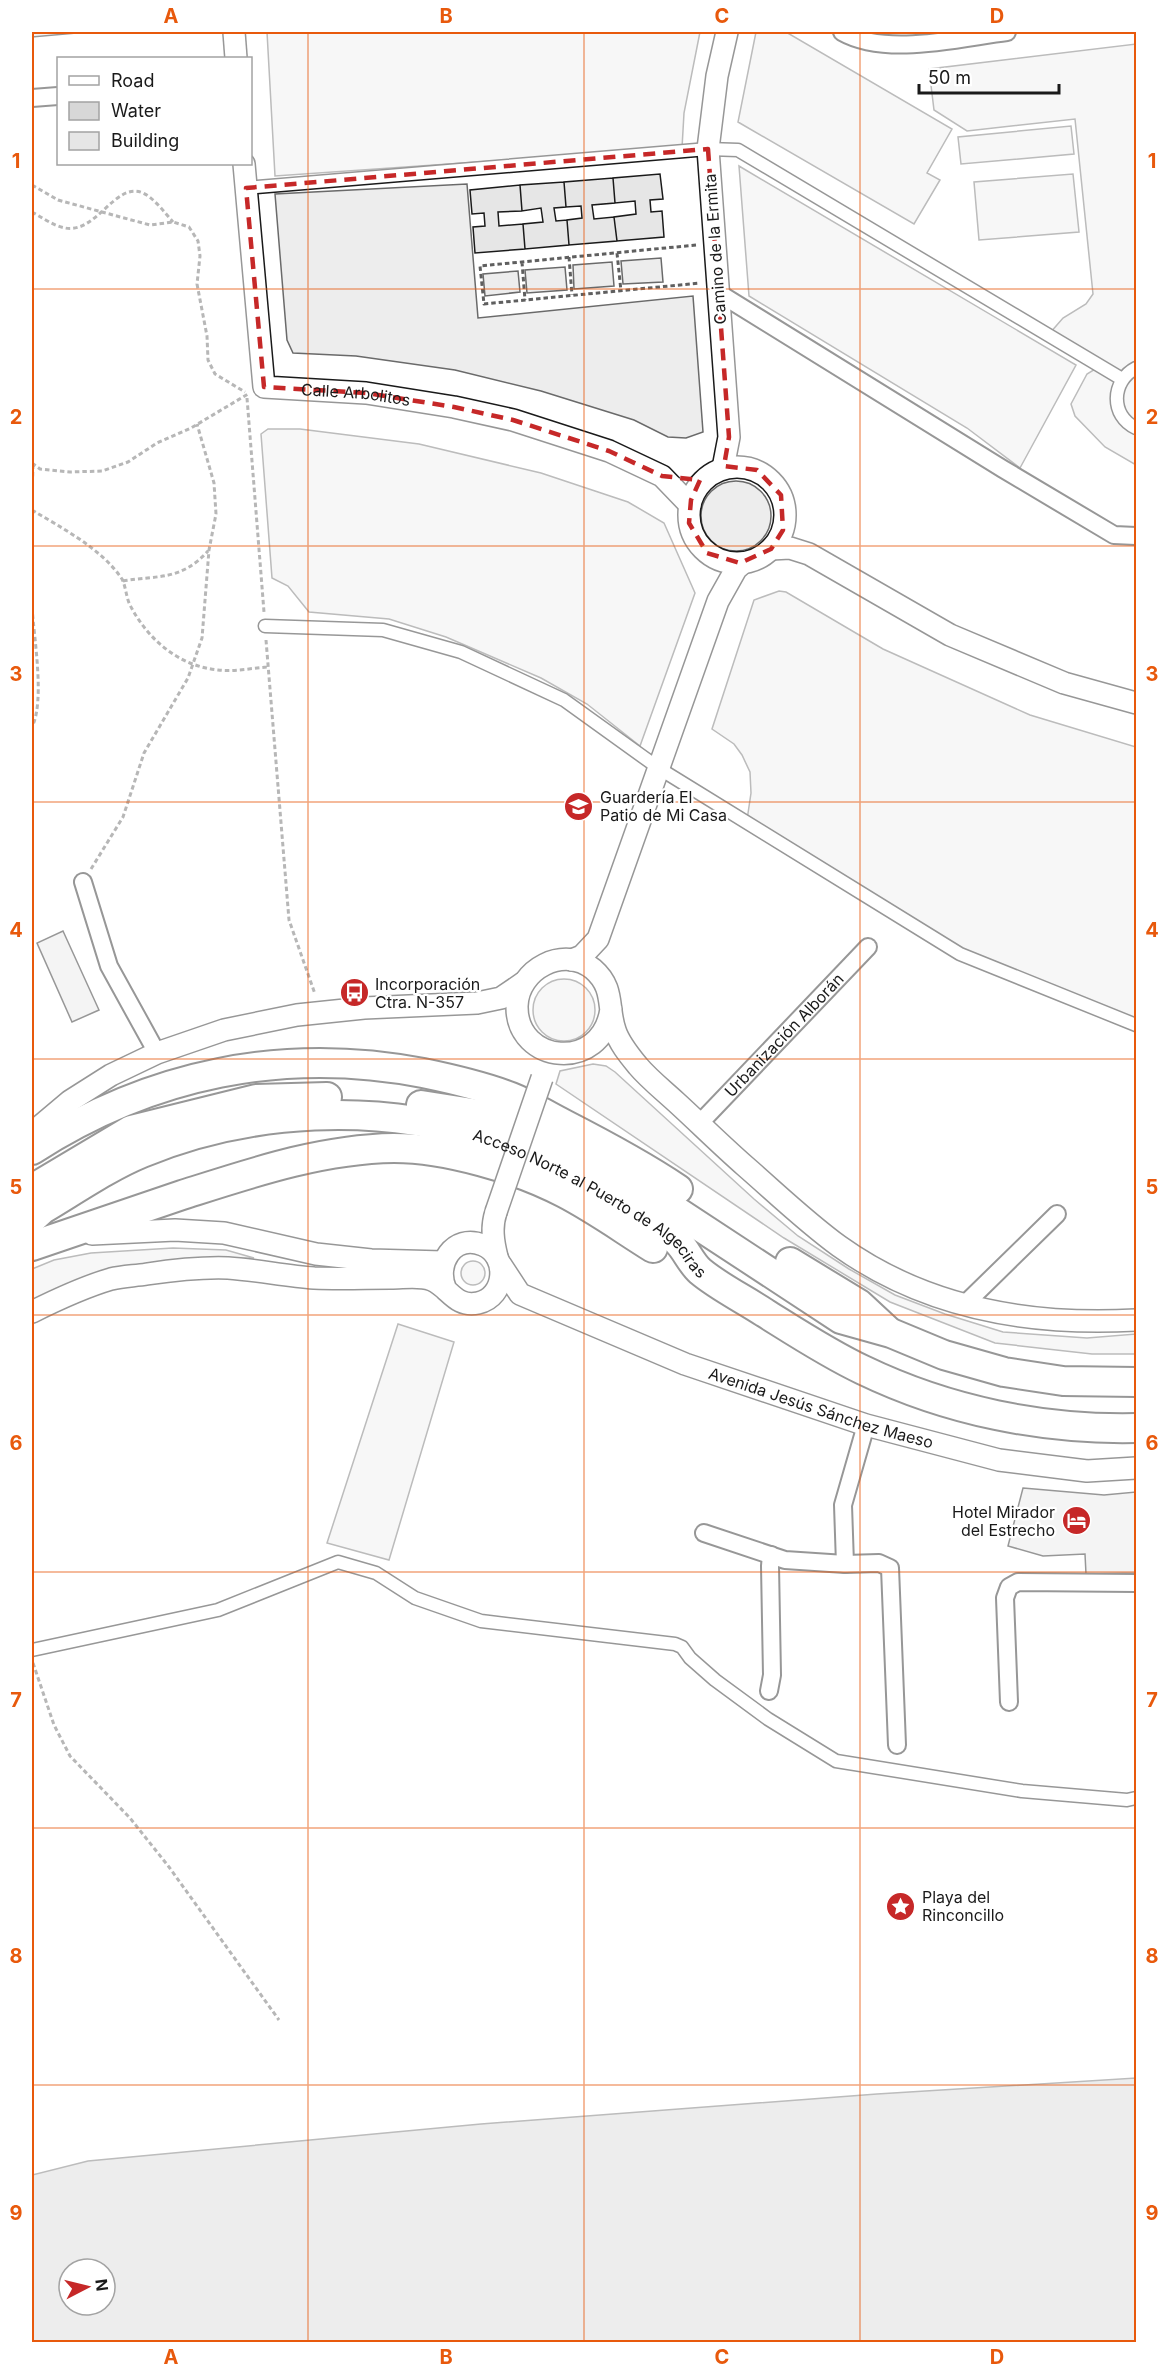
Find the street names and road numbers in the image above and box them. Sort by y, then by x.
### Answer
street label: Camino de la Ermita [700,173,730,325]
street label: Calle Arbolitos [301,379,412,410]
street label: Urbanización Alborán [720,969,848,1101]
street label: Acceso Norte al Puerto de Algeciras [471,1125,711,1282]
street label: Avenida Jesús Sánchez Maeso [706,1363,936,1452]

